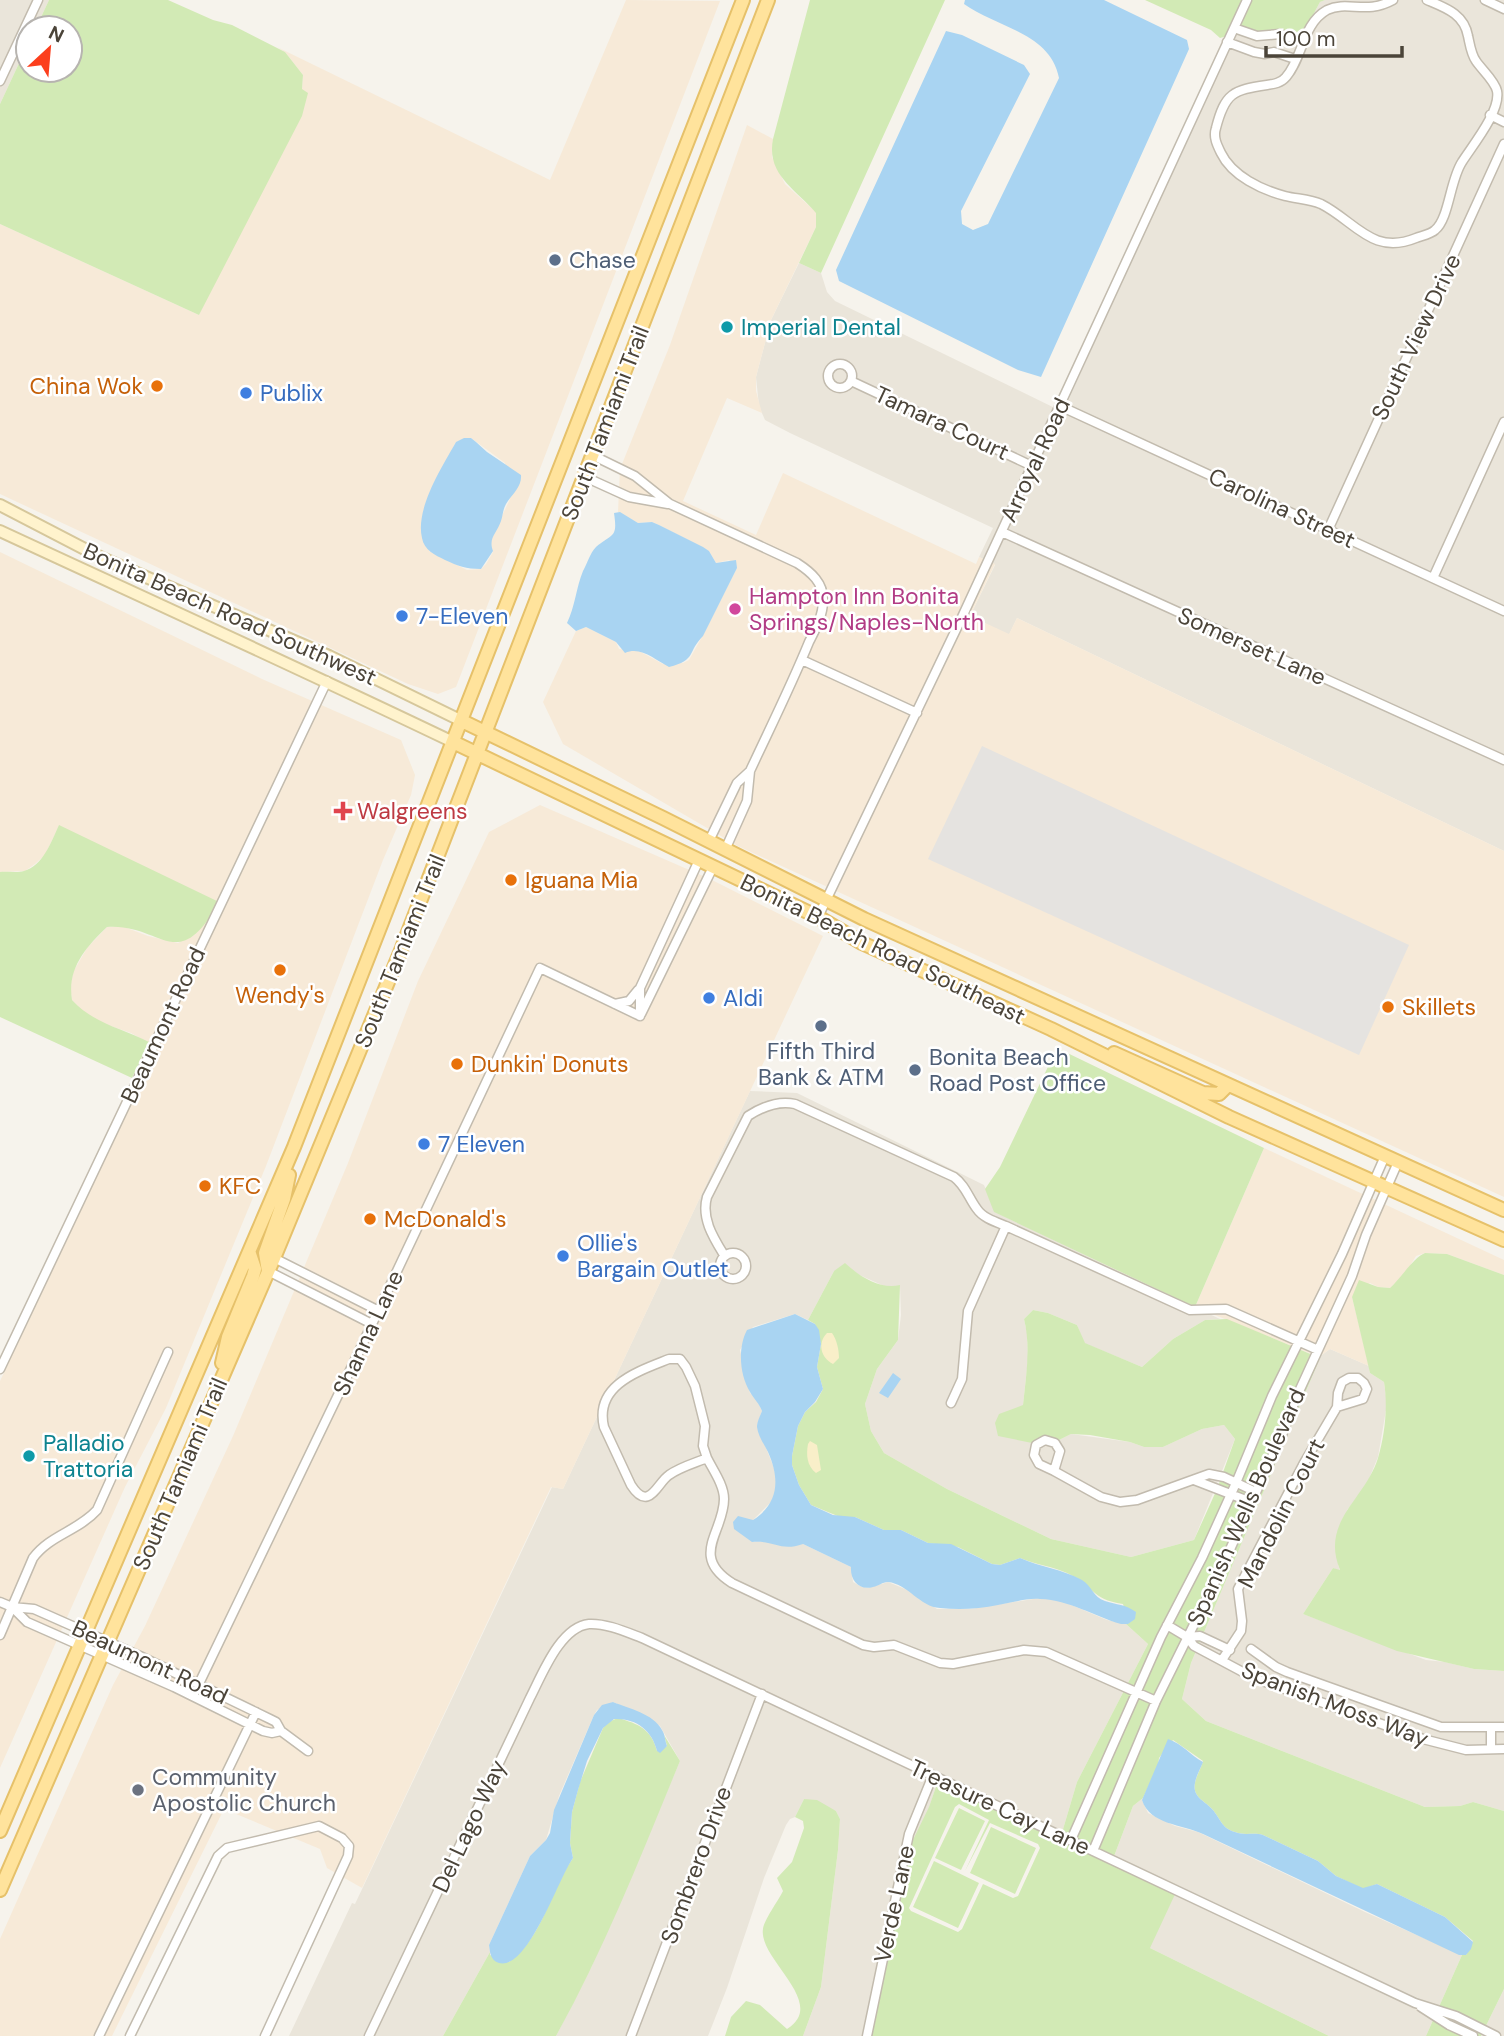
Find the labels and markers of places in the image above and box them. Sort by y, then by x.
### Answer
place label: Chase [569,245,636,275]
marker: Chase [547,252,563,268]
place label: Imperial Dental [741,312,901,342]
marker: Imperial Dental [719,319,735,335]
place label: China Wok [30,371,143,401]
marker: China Wok [149,378,165,394]
place label: Publix [260,378,323,408]
marker: Publix [238,385,254,401]
place label: Hampton Inn Bonita Springs/Naples-North [749,581,984,637]
place label: 7-Eleven [416,601,508,631]
marker: Hampton Inn Bonita Springs/Naples-North [727,601,743,617]
marker: 7-Eleven [394,608,410,624]
place label: Walgreens [357,796,468,826]
marker: Walgreens [335,803,351,819]
place label: Iguana Mia [525,865,638,895]
marker: Iguana Mia [503,872,519,888]
marker: Wendy's [272,962,288,978]
place label: Wendy's [235,980,325,1010]
place label: Aldi [723,983,763,1013]
marker: Aldi [701,990,717,1006]
place label: Skillets [1402,992,1476,1022]
marker: Skillets [1380,999,1396,1015]
marker: Fifth Third Bank & ATM [813,1018,829,1034]
place label: Fifth Third Bank & ATM [758,1036,884,1092]
place label: Bonita Beach Road Post Office [929,1042,1106,1098]
place label: Dunkin' Donuts [471,1049,629,1079]
marker: Dunkin' Donuts [449,1056,465,1072]
marker: Bonita Beach Road Post Office [907,1062,923,1078]
place label: 7 Eleven [438,1129,525,1159]
marker: 7 Eleven [416,1136,432,1152]
place label: KFC [219,1171,261,1201]
marker: KFC [197,1178,213,1194]
place label: McDonald's [384,1204,506,1234]
marker: McDonald's [362,1211,378,1227]
place label: Ollie's Bargain Outlet [577,1228,729,1284]
marker: Ollie's Bargain Outlet [555,1248,571,1264]
place label: Palladio Trattoria [43,1428,133,1484]
marker: Palladio Trattoria [21,1448,37,1464]
place label: Community Apostolic Church [152,1762,336,1818]
marker: Community Apostolic Church [130,1782,146,1798]

